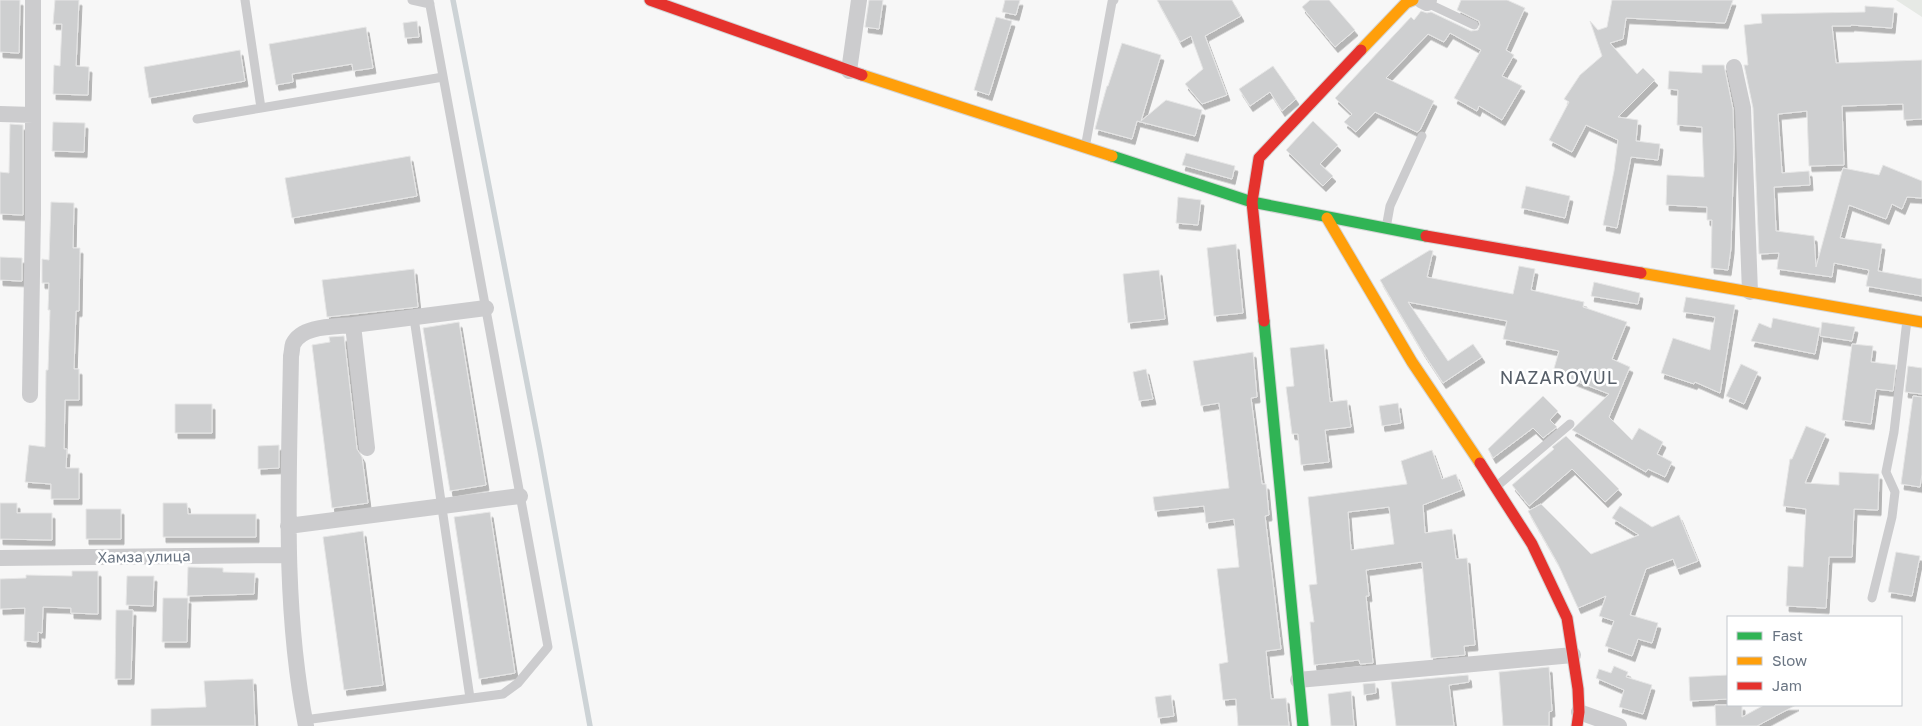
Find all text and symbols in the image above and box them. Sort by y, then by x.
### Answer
district label: NAZAROVUL [1500,366,1618,388]
street label: Хамза улица [97,546,191,566]
legend [1727,616,1902,706]
text: Fast [1772,626,1803,644]
text: Slow [1772,651,1807,669]
text: Jam [1772,676,1802,694]

